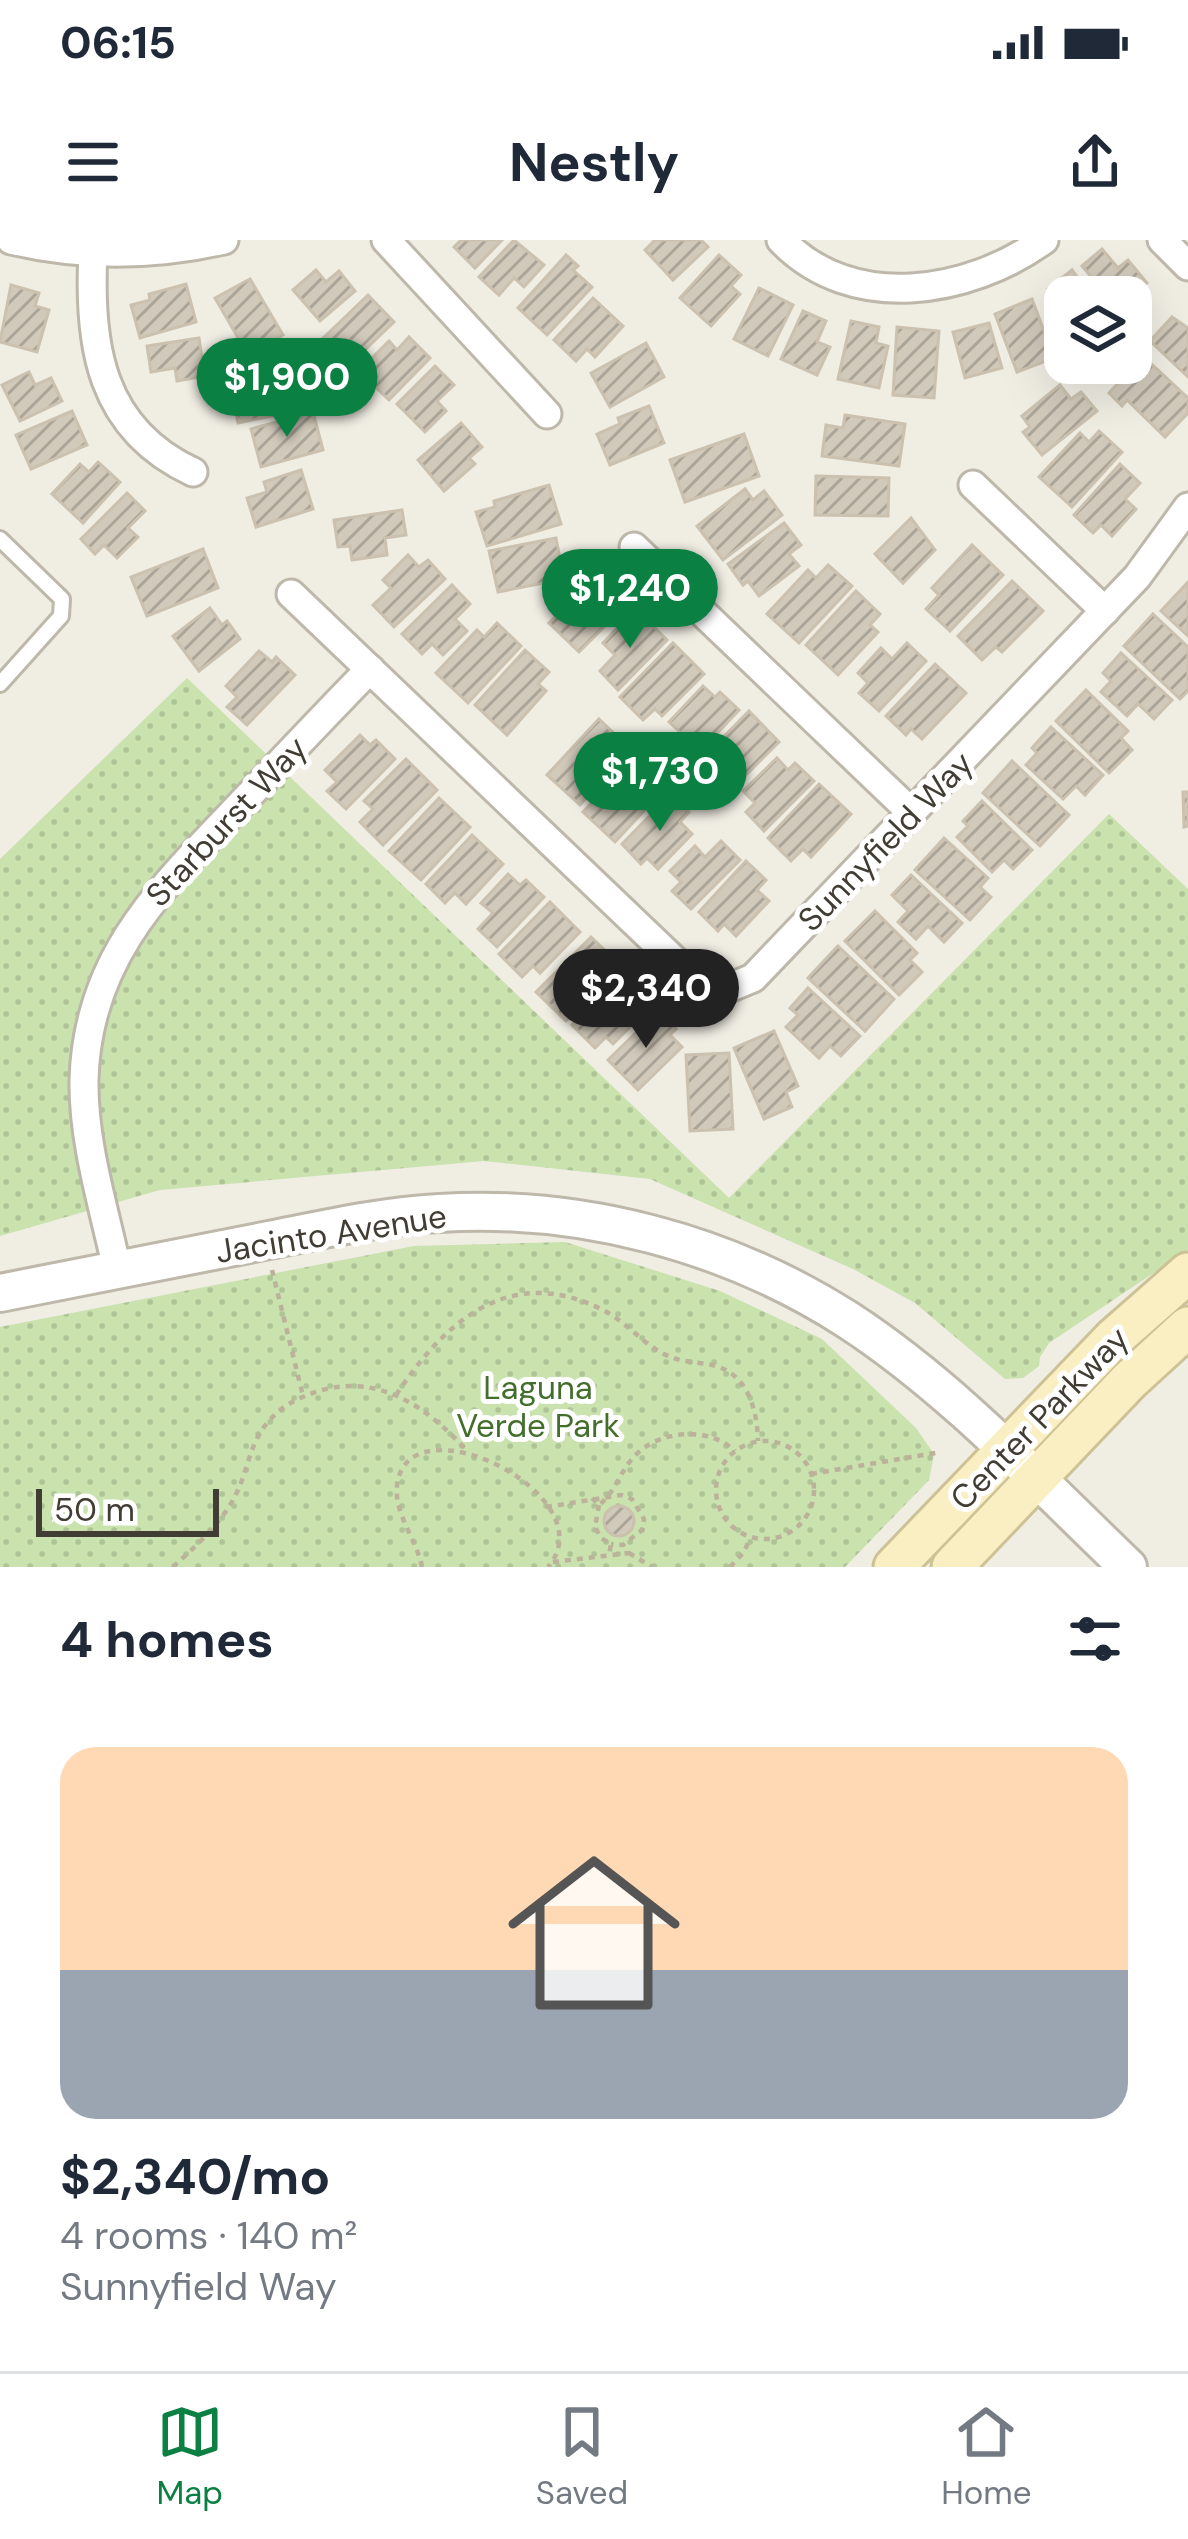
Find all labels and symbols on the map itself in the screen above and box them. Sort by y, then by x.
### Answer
pin: $1,900 [189,338,385,440]
pin: $1,240 [532,549,728,651]
street label: Starburst Way [136,727,316,916]
pin: $1,730 [562,732,758,834]
street label: Sunnyfield Way [789,742,982,940]
pin: $2,340 [548,949,744,1051]
street label: Jacinto Avenue [213,1194,450,1273]
street label: Center Parkway [941,1317,1138,1519]
park label: Laguna Verde Park [456,1366,620,1447]
scale bar [36,1483,219,1536]

